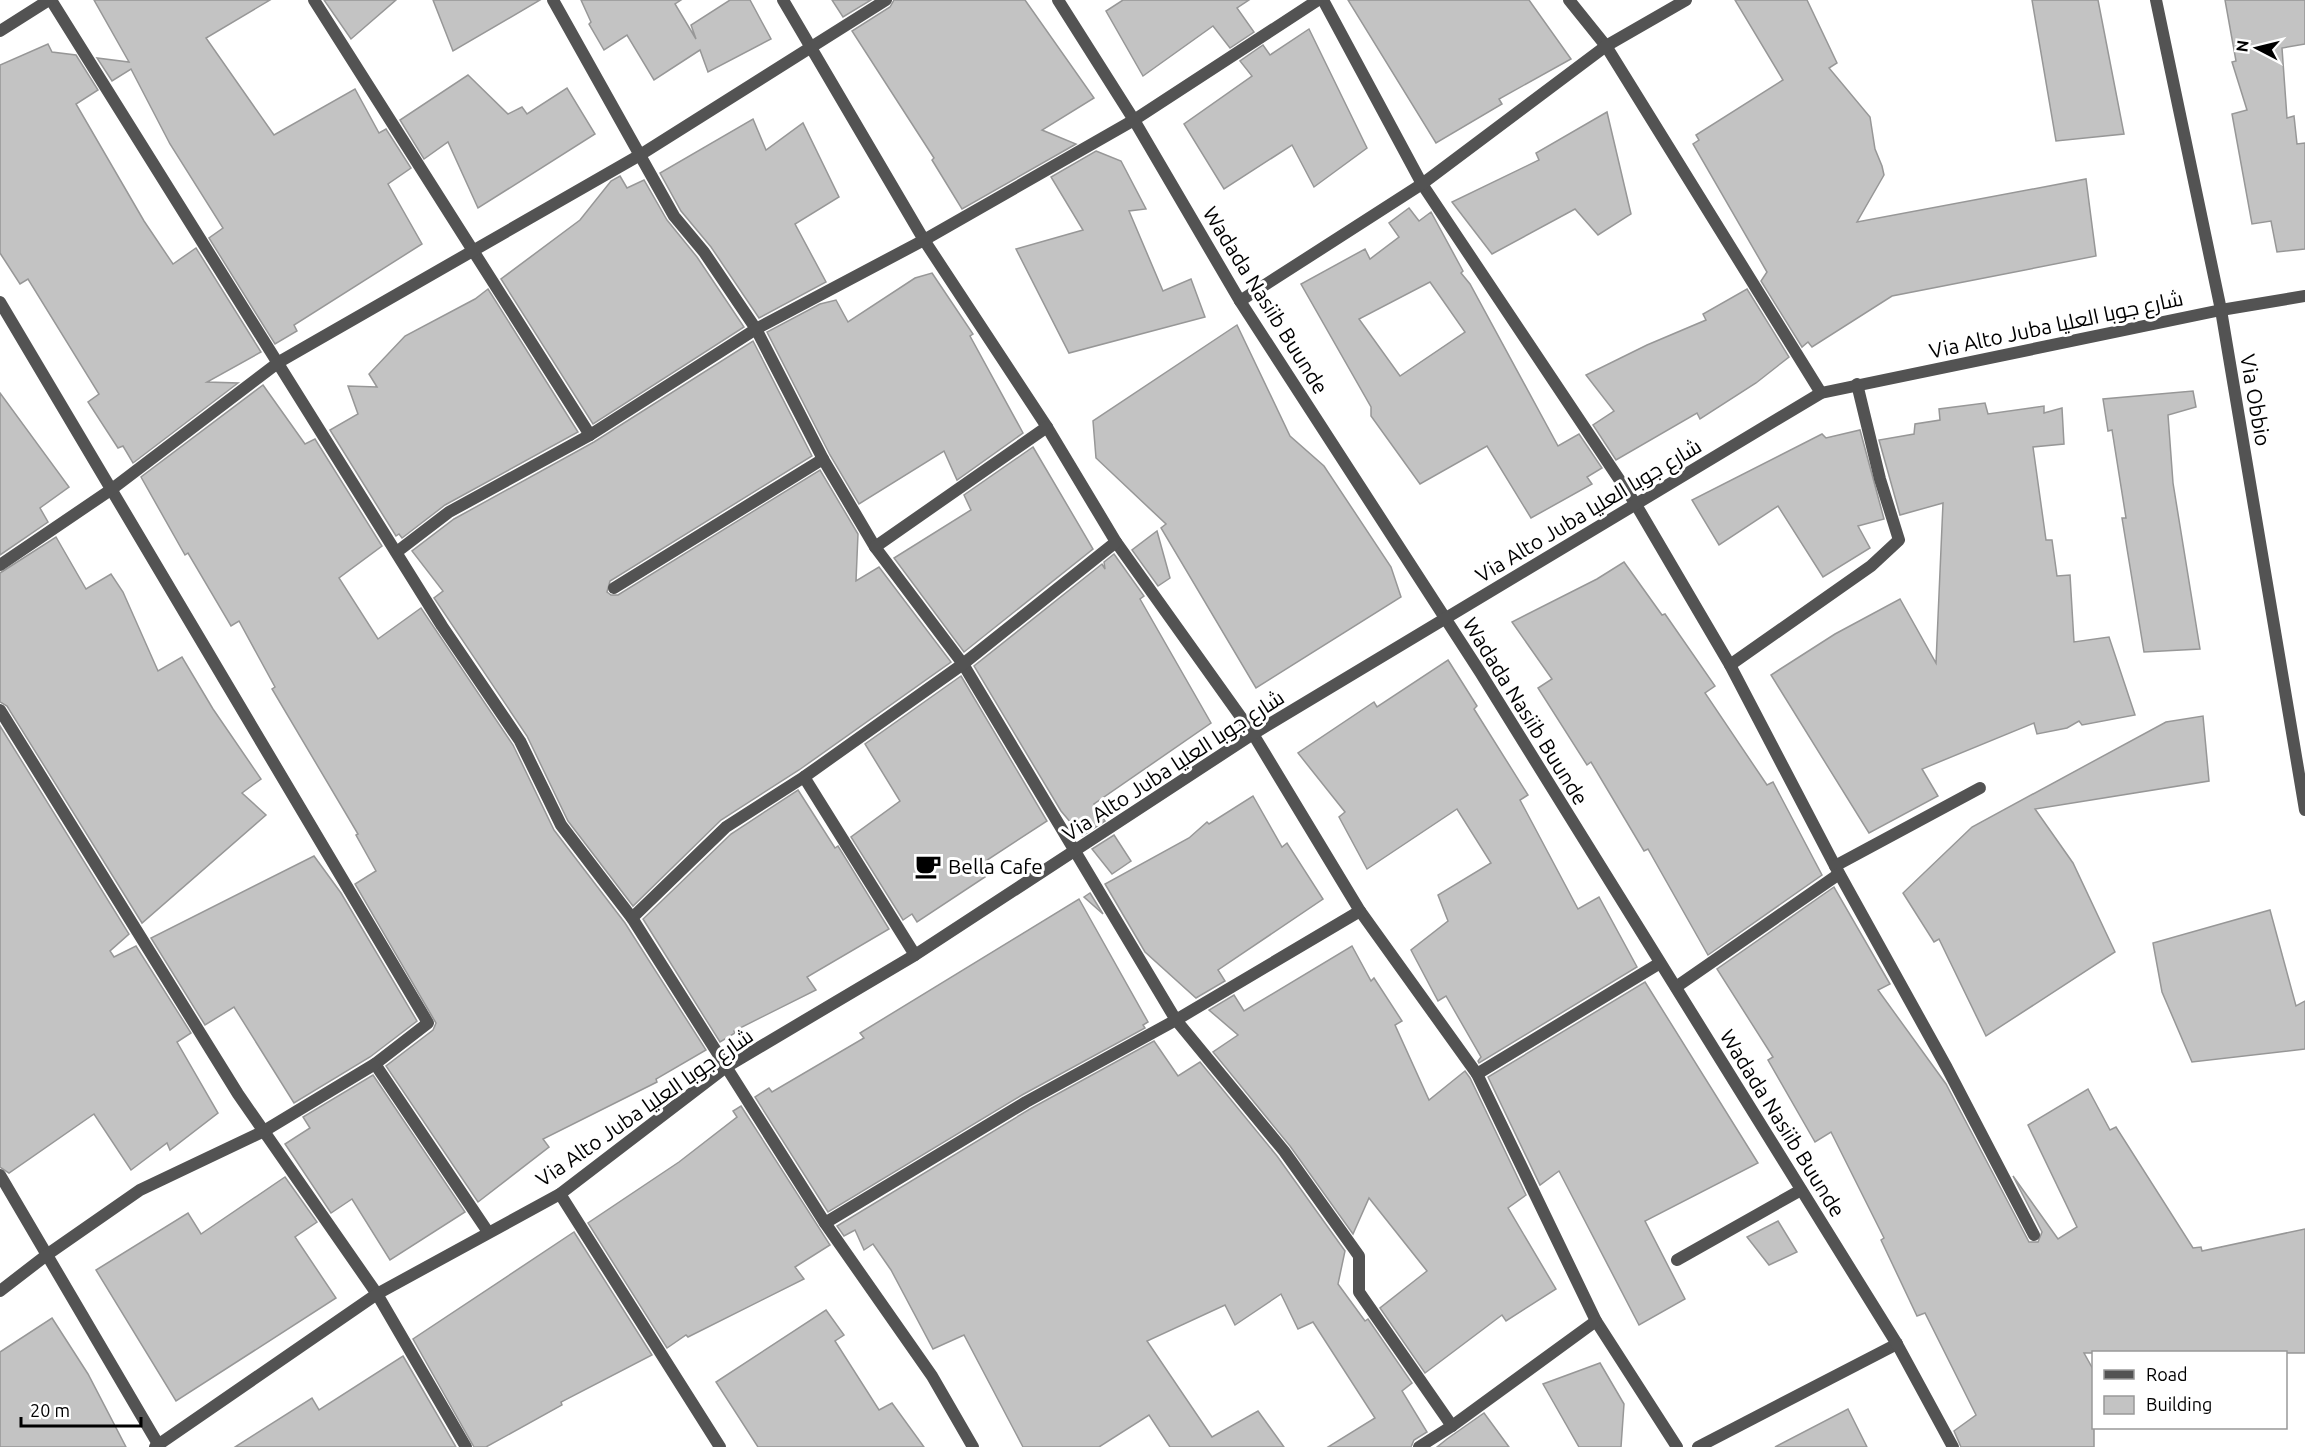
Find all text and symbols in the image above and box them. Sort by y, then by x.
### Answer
north arrow [2227,18,2287,78]
text: N [2232,39,2252,53]
street label: Wadada Nasiib Buunde [1199,202,1333,398]
street label: Via Alto Juba شارع جوبا العليا [1927,285,2186,366]
street label: Via Obbio [2236,352,2276,448]
street label: Via Alto Juba شارع جوبا العليا [1471,433,1707,590]
street label: Wadada Nasiib Buunde [1459,613,1593,809]
street label: Via Alto Juba شارع جوبا العليا [1058,684,1290,848]
cafe icon: Bella Cafe [913,851,943,881]
place label: Bella Cafe [948,854,1043,878]
street label: Via Alto Juba شارع جوبا العليا [531,1023,759,1194]
street label: Wadada Nasiib Buunde [1716,1025,1850,1221]
legend [2092,1351,2287,1429]
text: Road [2146,1364,2188,1384]
scale bar [21,1390,141,1428]
text: Building [2146,1394,2212,1414]
text: 20 m [30,1400,70,1420]

